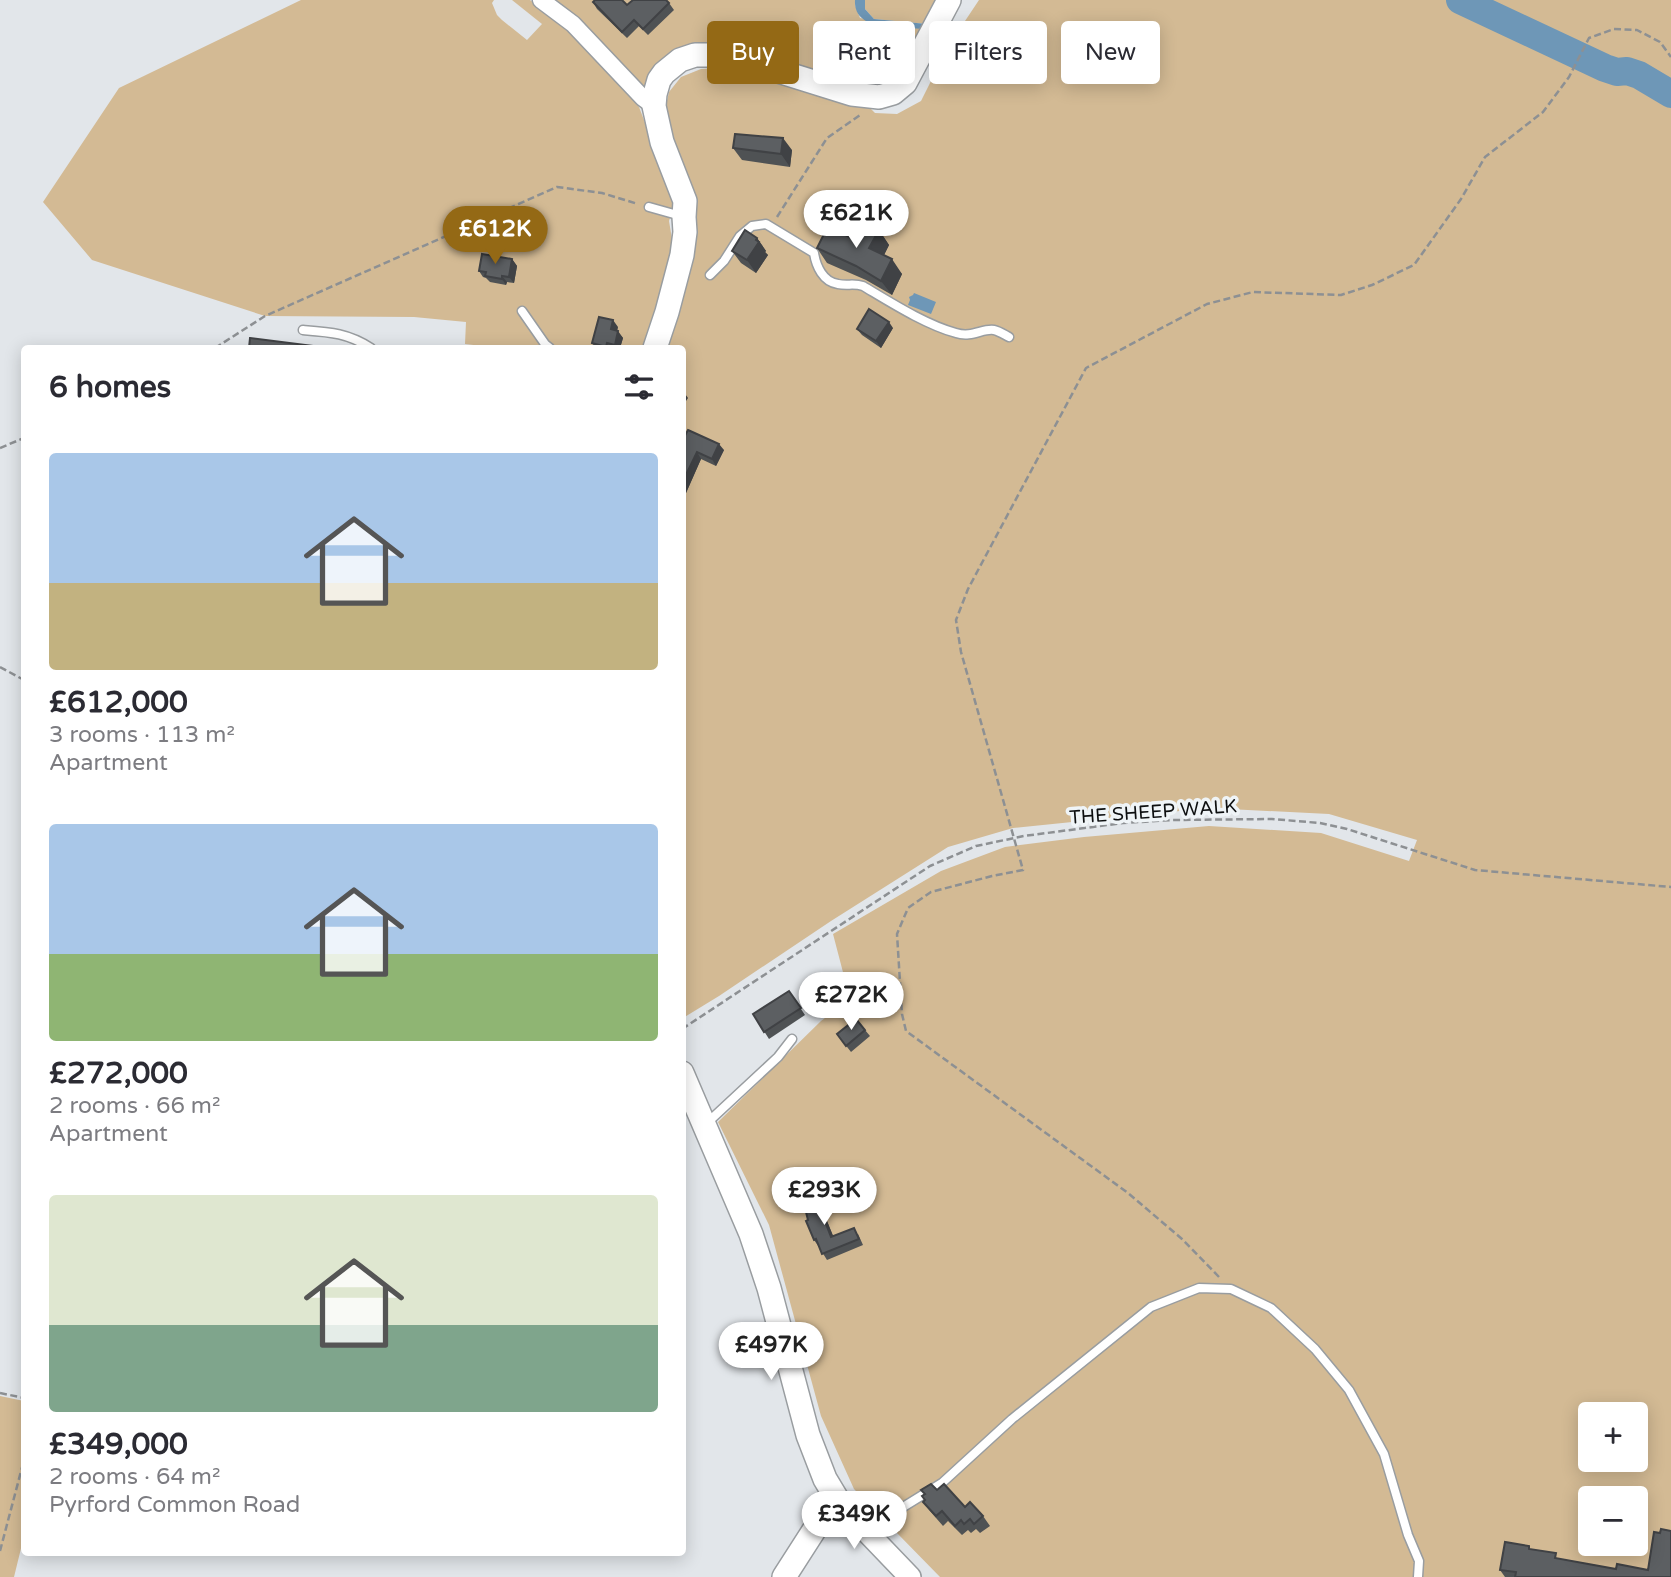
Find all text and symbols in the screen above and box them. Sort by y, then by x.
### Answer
chip: Buy [707,21,799,84]
chip: Rent [813,21,915,84]
chip: Filters [929,21,1047,84]
chip: New [1061,21,1160,84]
pin: £621K [807,190,905,250]
text: £621K [820,199,892,227]
pin: £612K [446,206,544,266]
text: £612K [459,215,531,243]
icon: filters [620,368,658,406]
text: 6 homes [49,369,171,406]
icon: home [291,498,417,624]
text: £612,000 [49,684,188,721]
text: 3 rooms · 113 m² [49,721,235,749]
text: Apartment [49,749,168,777]
street label: THE SHEEP WALK [1068,795,1238,829]
icon: home [291,869,417,995]
pin: £272K [802,972,900,1032]
text: £272K [815,981,887,1009]
text: £272,000 [49,1055,188,1092]
text: 2 rooms · 66 m² [49,1092,220,1120]
text: Apartment [49,1120,168,1148]
pin: £293K [775,1168,873,1227]
text: £293K [788,1176,860,1204]
icon: home [291,1240,417,1366]
pin: £497K [722,1322,820,1382]
text: £497K [735,1331,807,1359]
map controls [1578,1402,1648,1556]
button: + [1578,1402,1648,1472]
text: £349,000 [49,1426,188,1463]
text: 2 rooms · 64 m² [49,1463,220,1491]
button: − [1578,1486,1648,1556]
text: Pyrford Common Road [49,1491,300,1519]
pin: £349K [805,1492,903,1551]
text: £349K [818,1500,890,1528]

